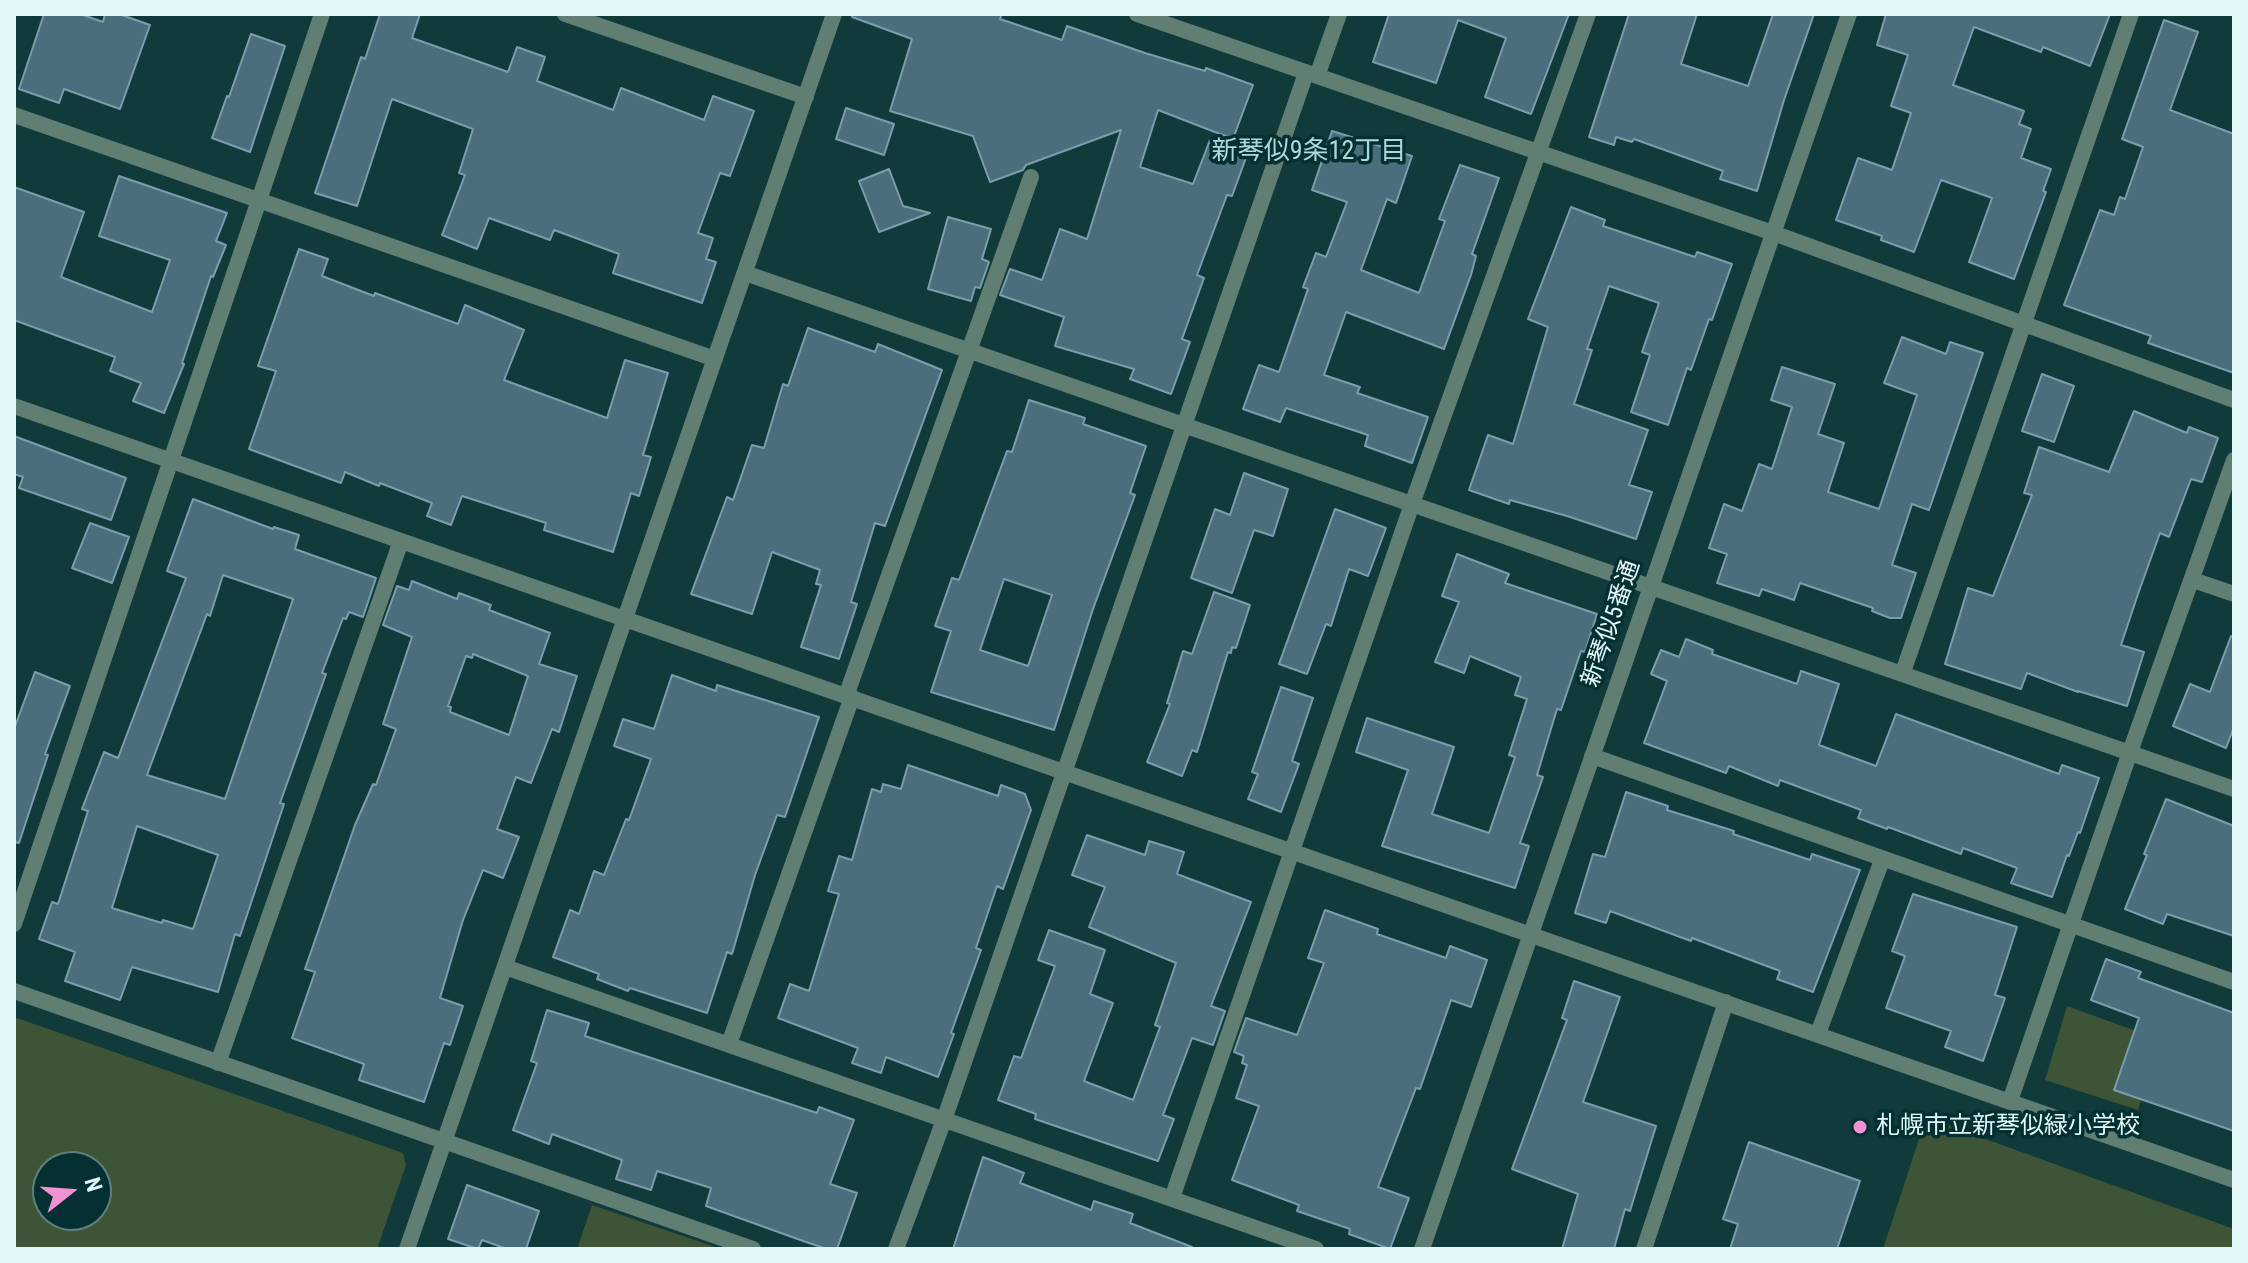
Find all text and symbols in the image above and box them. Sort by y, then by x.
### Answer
district label: 新琴似9条12丁目 [1212,136,1406,168]
street label: 新琴似5番通 [1577,557,1647,691]
place label: 札幌市立新琴似緑小学校 [1876,1113,2140,1141]
marker: 札幌市立新琴似緑小学校 [1851,1118,1869,1136]
north arrow [32,1151,112,1231]
text: N [80,1174,107,1195]

